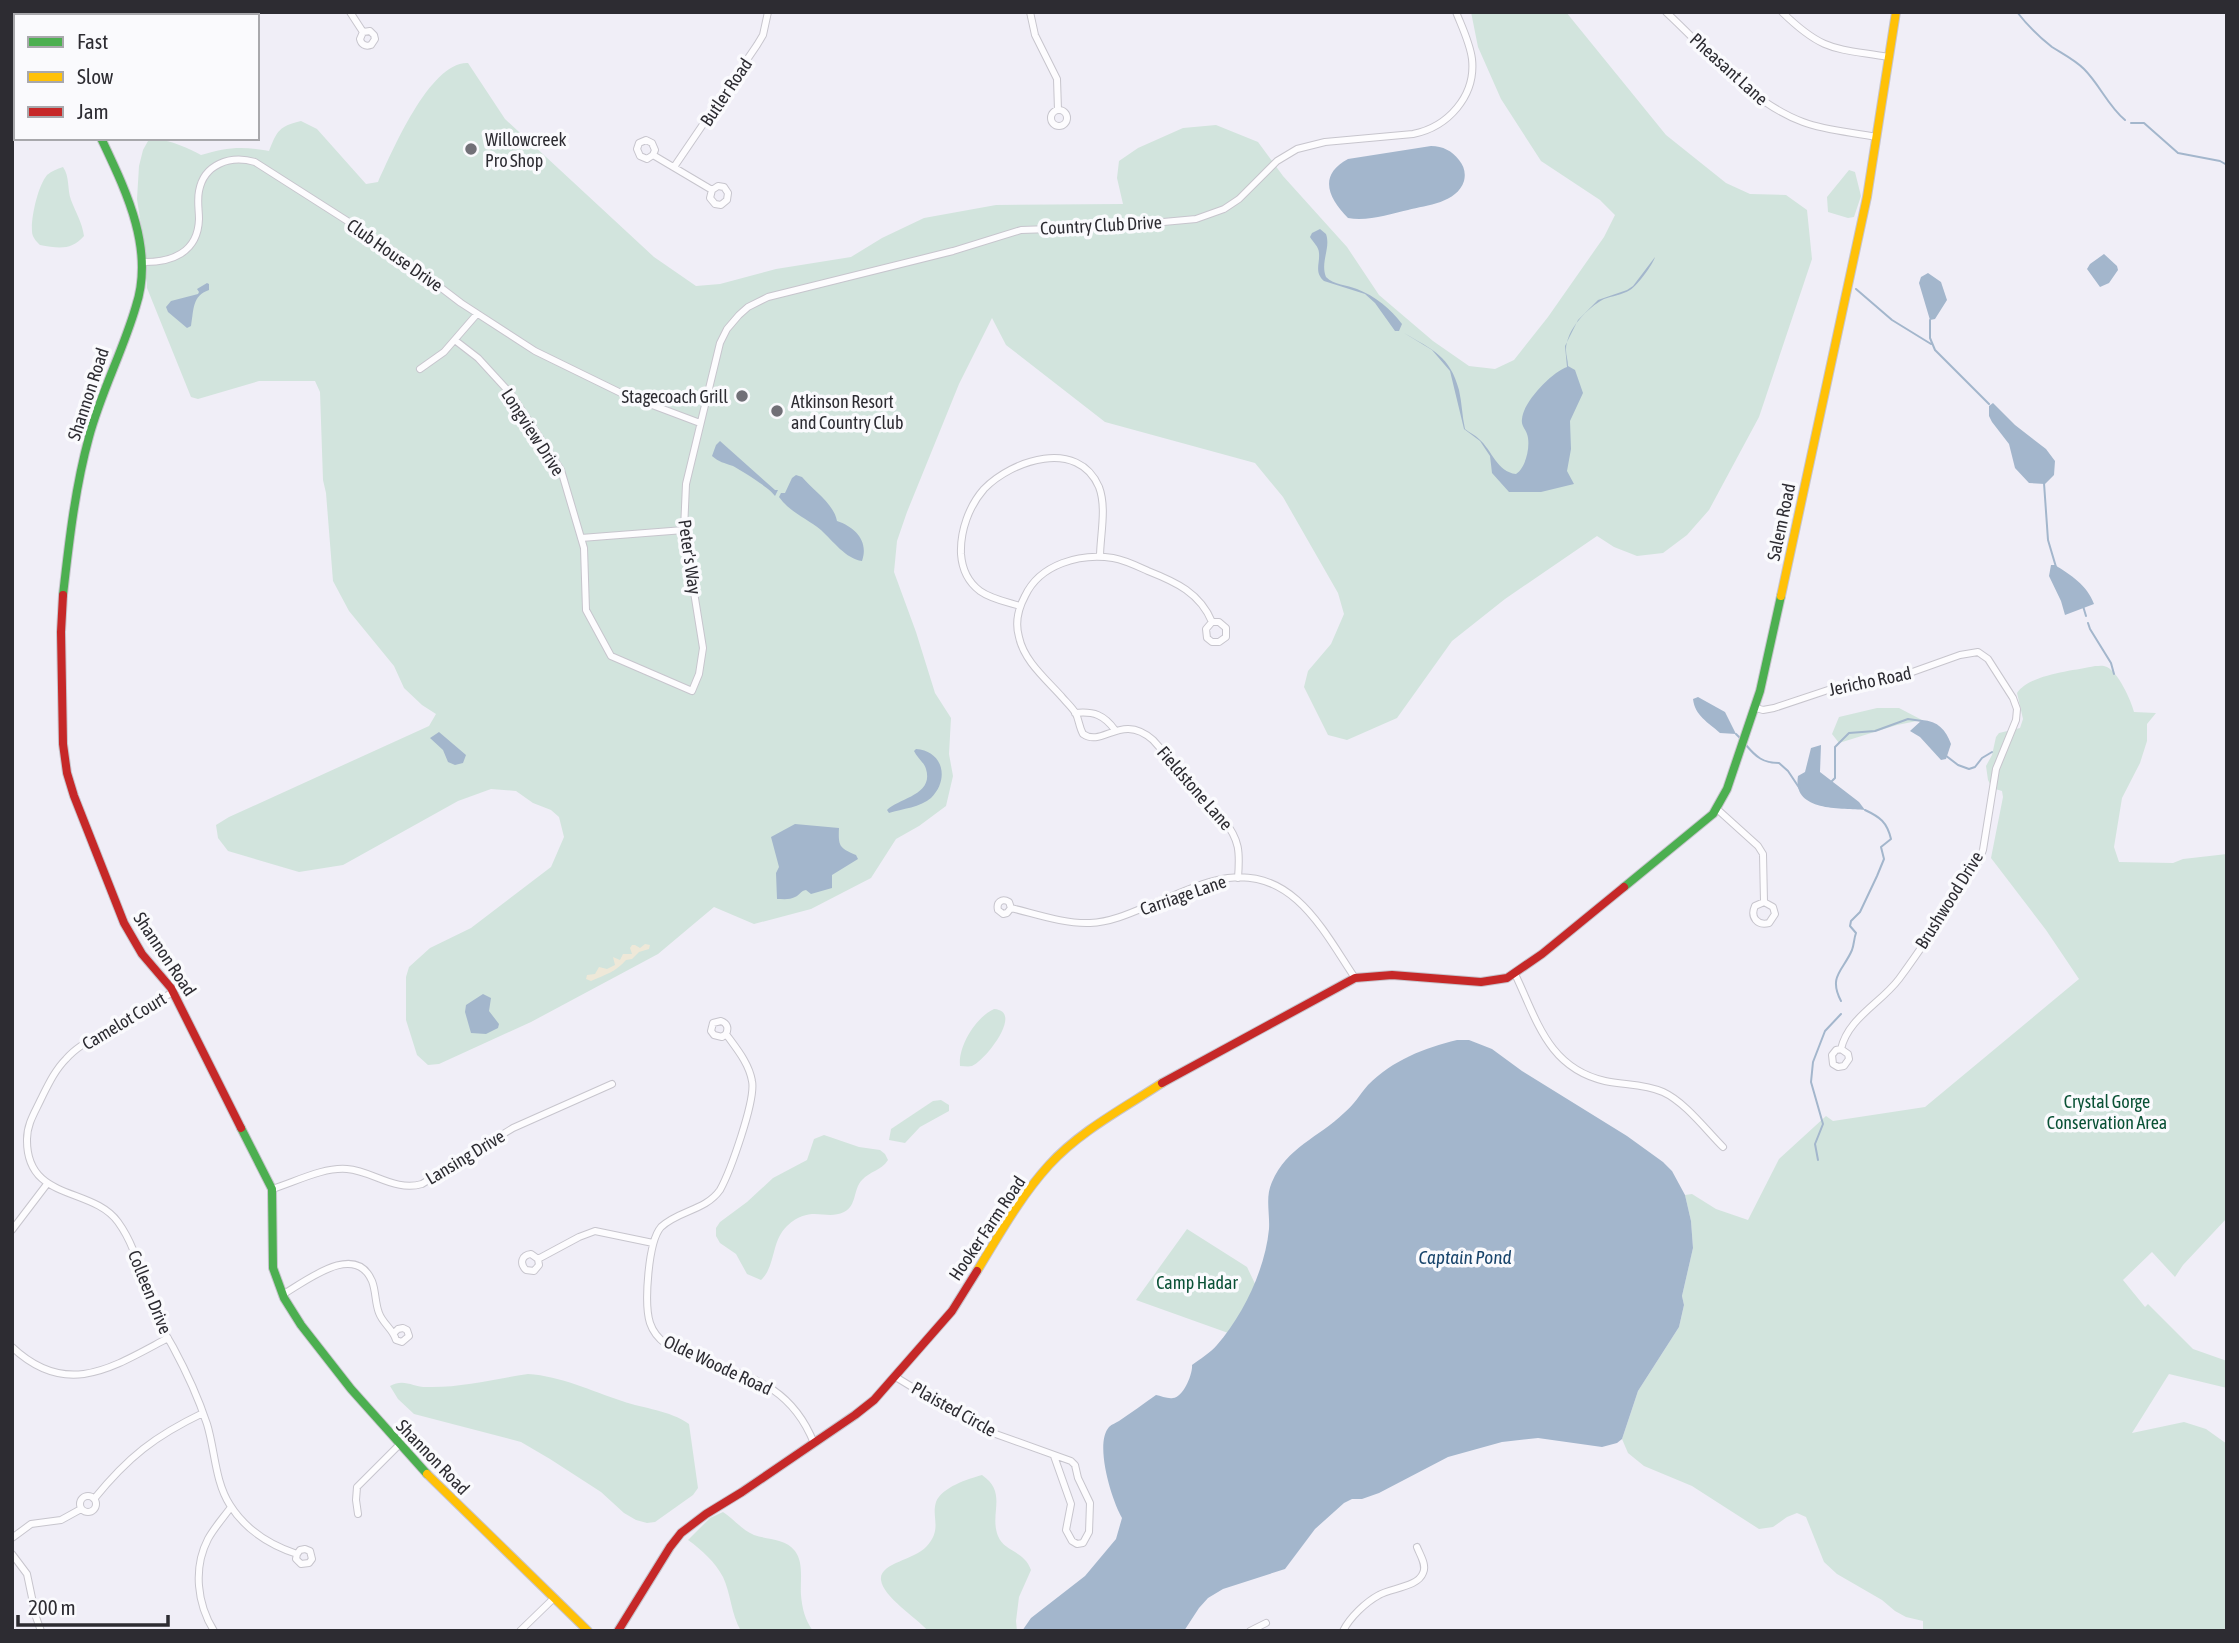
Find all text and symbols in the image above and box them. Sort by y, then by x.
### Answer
legend [14,14,259,140]
text: Fast [77,29,108,53]
street label: Pheasant Lane [1686,29,1772,109]
street label: Butler Road [696,54,756,130]
text: Slow [77,64,114,88]
text: Jam [77,99,109,123]
place label: Willowcreek Pro Shop [485,129,567,171]
marker: Willowcreek Pro Shop [463,141,479,157]
street label: Country Club Drive [1040,211,1162,239]
street label: Club House Drive [343,214,447,296]
street label: Shannon Road [63,345,113,443]
street label: Longview Drive [497,385,569,479]
place label: Stagecoach Grill [622,386,728,407]
marker: Stagecoach Grill [734,388,750,404]
place label: Atkinson Resort and Country Club [791,391,904,433]
marker: Atkinson Resort and Country Club [769,403,785,419]
street label: Salem Road [1763,481,1799,563]
street label: Peter's Way [674,518,706,596]
street label: Jericho Road [1827,662,1913,700]
street label: Fieldstone Lane [1153,742,1237,834]
street label: Brushwood Drive [1911,847,1987,953]
street label: Carriage Lane [1137,870,1229,920]
street label: Shannon Road [129,908,201,1000]
street label: Camelot Court [78,988,170,1054]
park label: Crystal Gorge Conservation Area [2047,1091,2167,1133]
street label: Lansing Drive [422,1125,508,1189]
street label: Hooker Farm Road [944,1172,1030,1284]
water label: Captain Pond [1419,1246,1511,1268]
street label: Colleen Drive [124,1247,176,1337]
park label: Camp Hadar [1156,1272,1238,1293]
street label: Olde Woode Road [660,1331,776,1399]
street label: Plaisted Circle [908,1377,1000,1441]
street label: Shannon Road [392,1415,474,1499]
scale bar [18,1584,168,1628]
text: 200 m [28,1595,76,1619]

